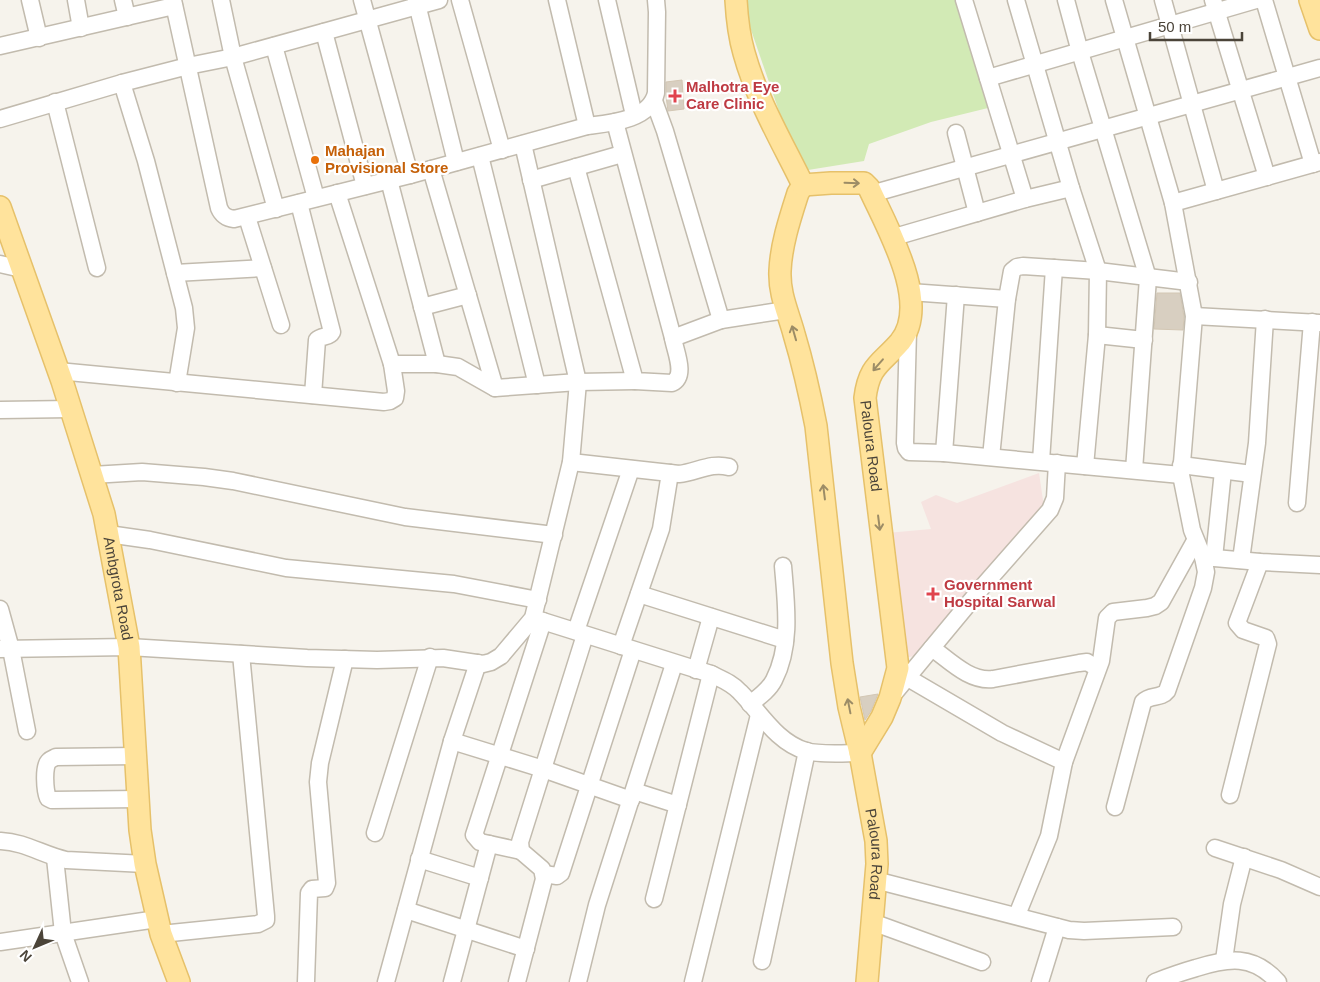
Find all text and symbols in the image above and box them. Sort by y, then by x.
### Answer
scale bar [1150,10,1242,42]
text: 50 m [1158,18,1191,35]
place label: Malhotra Eye Care Clinic [686,78,779,112]
marker: Malhotra Eye Care Clinic [668,89,682,103]
place label: Mahajan Provisional Store [325,142,448,176]
marker: Mahajan Provisional Store [309,154,321,166]
one-way arrow [843,178,859,187]
one-way arrow [788,325,798,341]
one-way arrow [872,358,884,371]
street label: Paloura Road [857,399,885,492]
one-way arrow [819,485,829,501]
one-way arrow [874,514,884,530]
street label: Ambgrota Road [100,535,137,642]
place label: Government Hospital Sarwal [944,576,1056,610]
marker: Government Hospital Sarwal [926,587,940,601]
one-way arrow [843,698,853,714]
street label: Paloura Road [862,807,886,901]
north arrow [10,922,60,972]
text: N [16,947,35,965]

